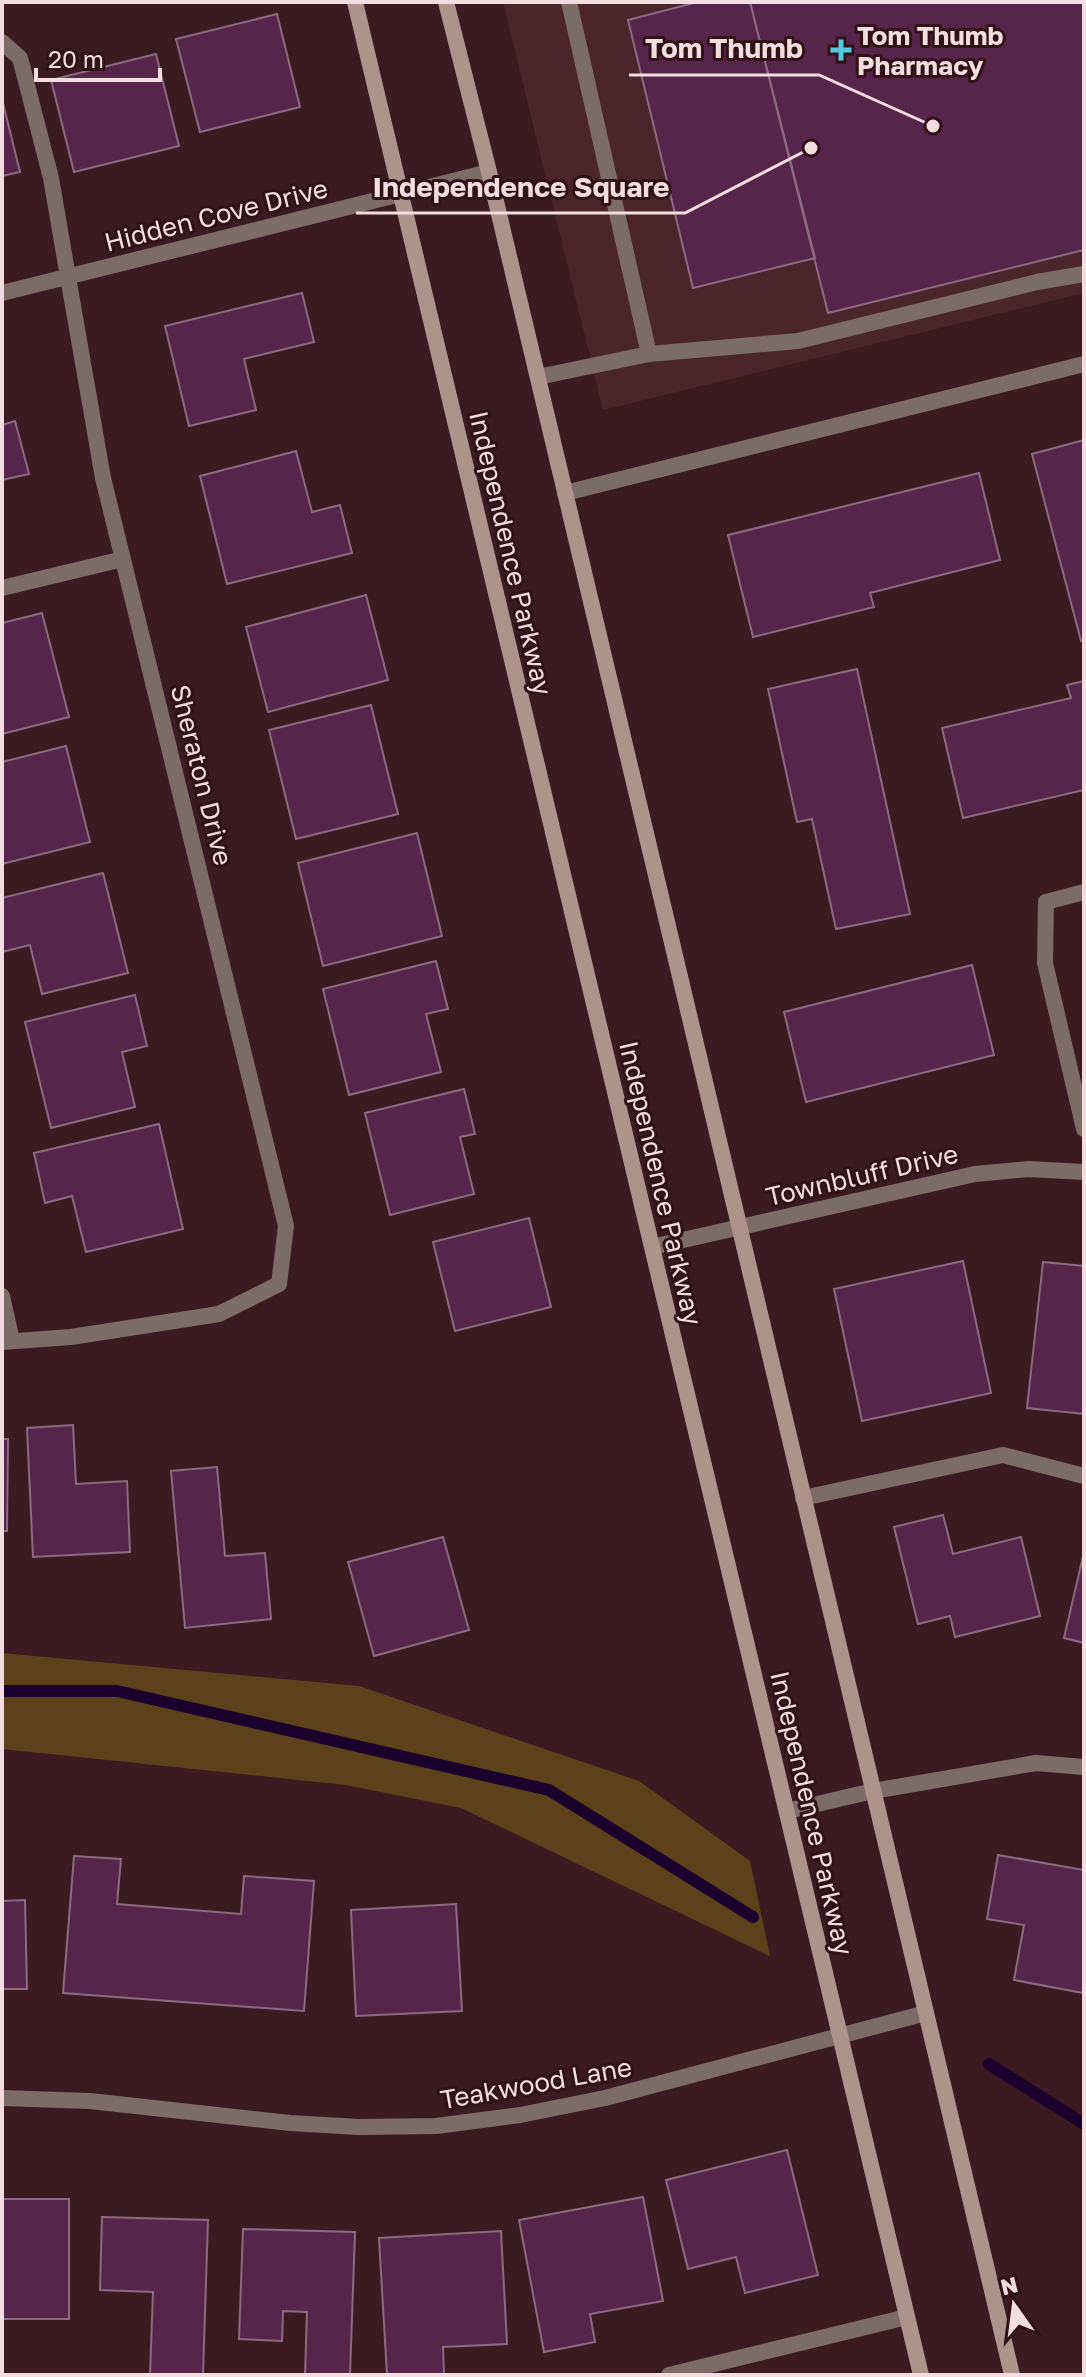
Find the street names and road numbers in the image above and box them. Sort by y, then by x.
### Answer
street label: Hidden Cove Drive [101,172,331,258]
street label: Independence Parkway [463,408,559,699]
street label: Sheraton Drive [165,682,239,868]
street label: Independence Parkway [613,1038,709,1329]
street label: Townbluff Drive [763,1138,961,1212]
street label: Independence Parkway [764,1668,860,1959]
street label: Teakwood Lane [438,2051,634,2115]

